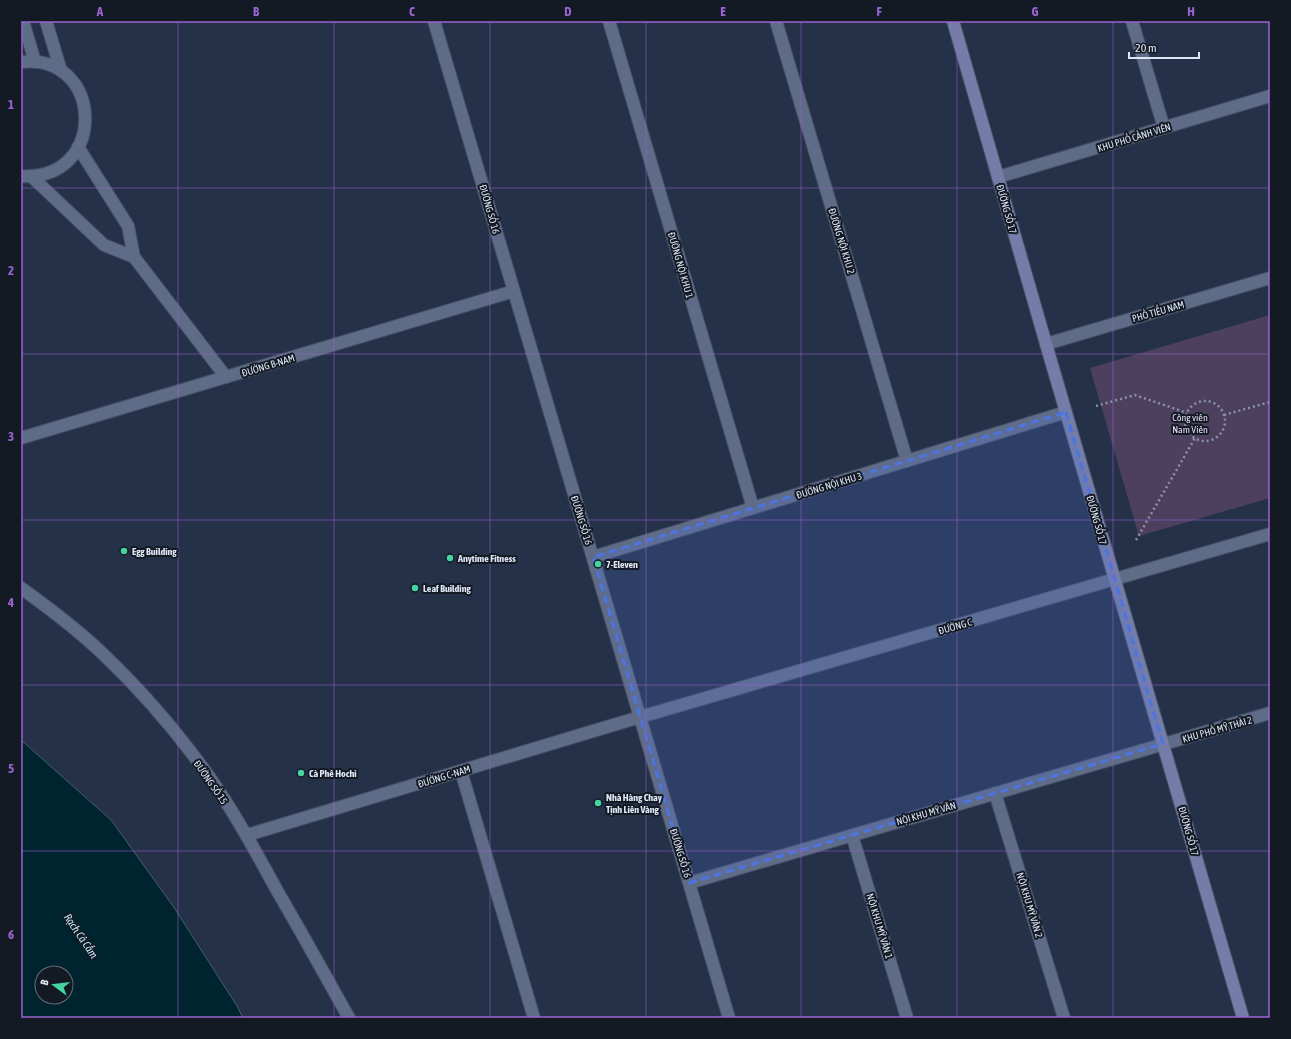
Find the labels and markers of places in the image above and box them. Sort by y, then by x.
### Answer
marker: Egg Building [119,546,129,556]
place label: Egg Building [132,546,177,557]
marker: Anytime Fitness [445,553,455,563]
place label: Anytime Fitness [457,553,516,564]
marker: 7-Eleven [593,559,603,569]
place label: 7-Eleven [606,559,638,570]
marker: Leaf Building [410,583,420,593]
place label: Leaf Building [423,583,471,594]
marker: Cà Phê Hochi [296,768,306,778]
place label: Cà Phê Hochi [309,768,357,779]
place label: Nhà Hàng Chay Tịnh Liên Vàng [606,792,663,815]
marker: Nhà Hàng Chay Tịnh Liên Vàng [593,798,603,808]

